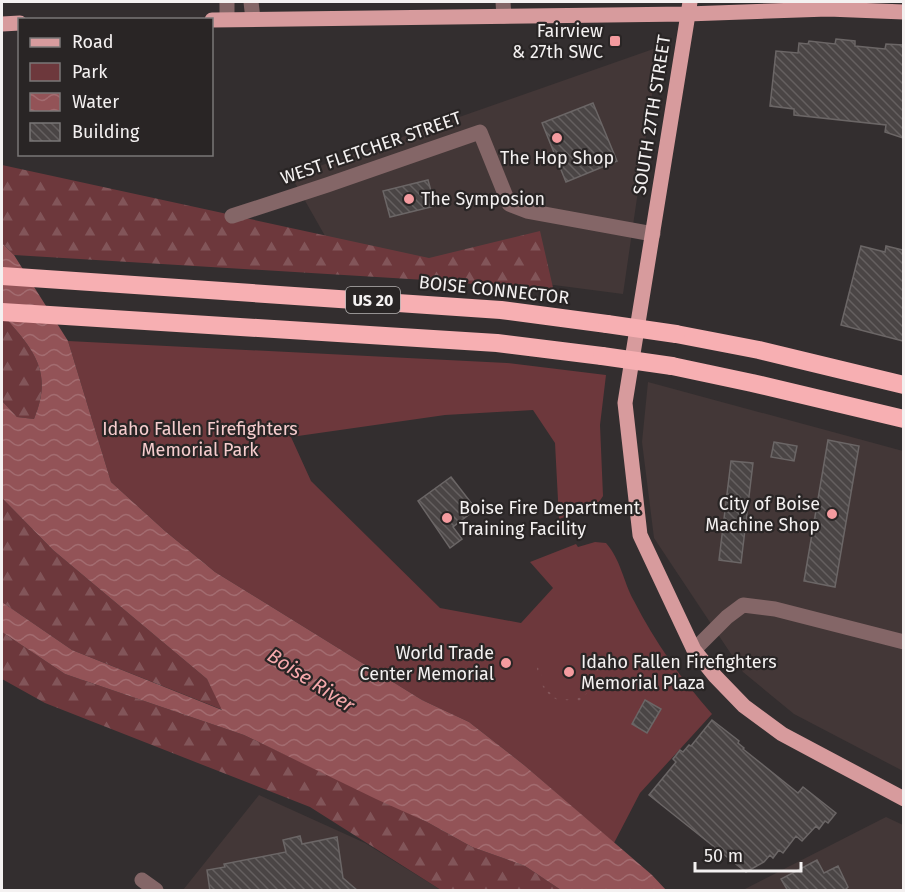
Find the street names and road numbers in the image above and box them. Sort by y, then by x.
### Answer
street label: SOUTH 27TH STREET [628,33,676,197]
street label: WEST FLETCHER STREET [278,106,465,189]
street label: BOISE CONNECTOR [418,271,570,309]
road number: US 20 [346,287,400,313]

